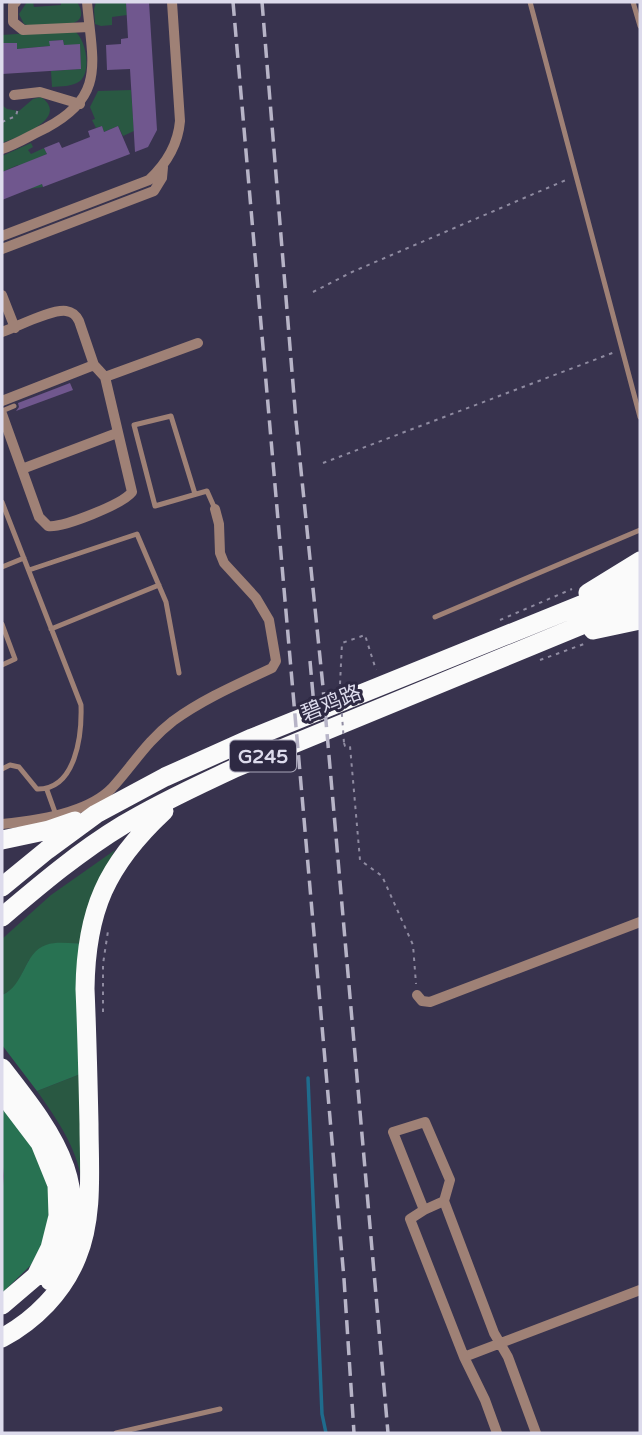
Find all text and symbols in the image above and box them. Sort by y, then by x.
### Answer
street label: 碧鸡路 [297,680,365,727]
road number: G245 [230,740,296,772]

